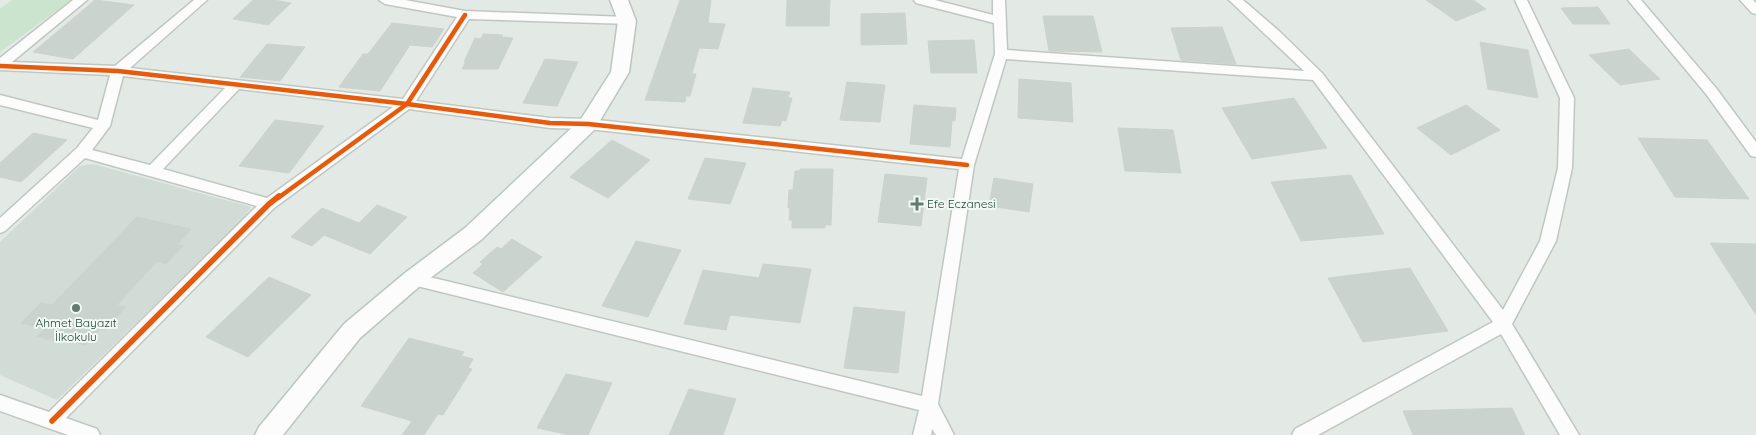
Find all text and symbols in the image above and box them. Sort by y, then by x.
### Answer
place label: Efe Eczanesi [927,196,996,211]
marker: Efe Eczanesi [911,198,923,210]
marker: Ahmet Bayazıt İlkokulu [70,302,82,314]
place label: Ahmet Bayazıt İlkokulu [35,315,117,344]

